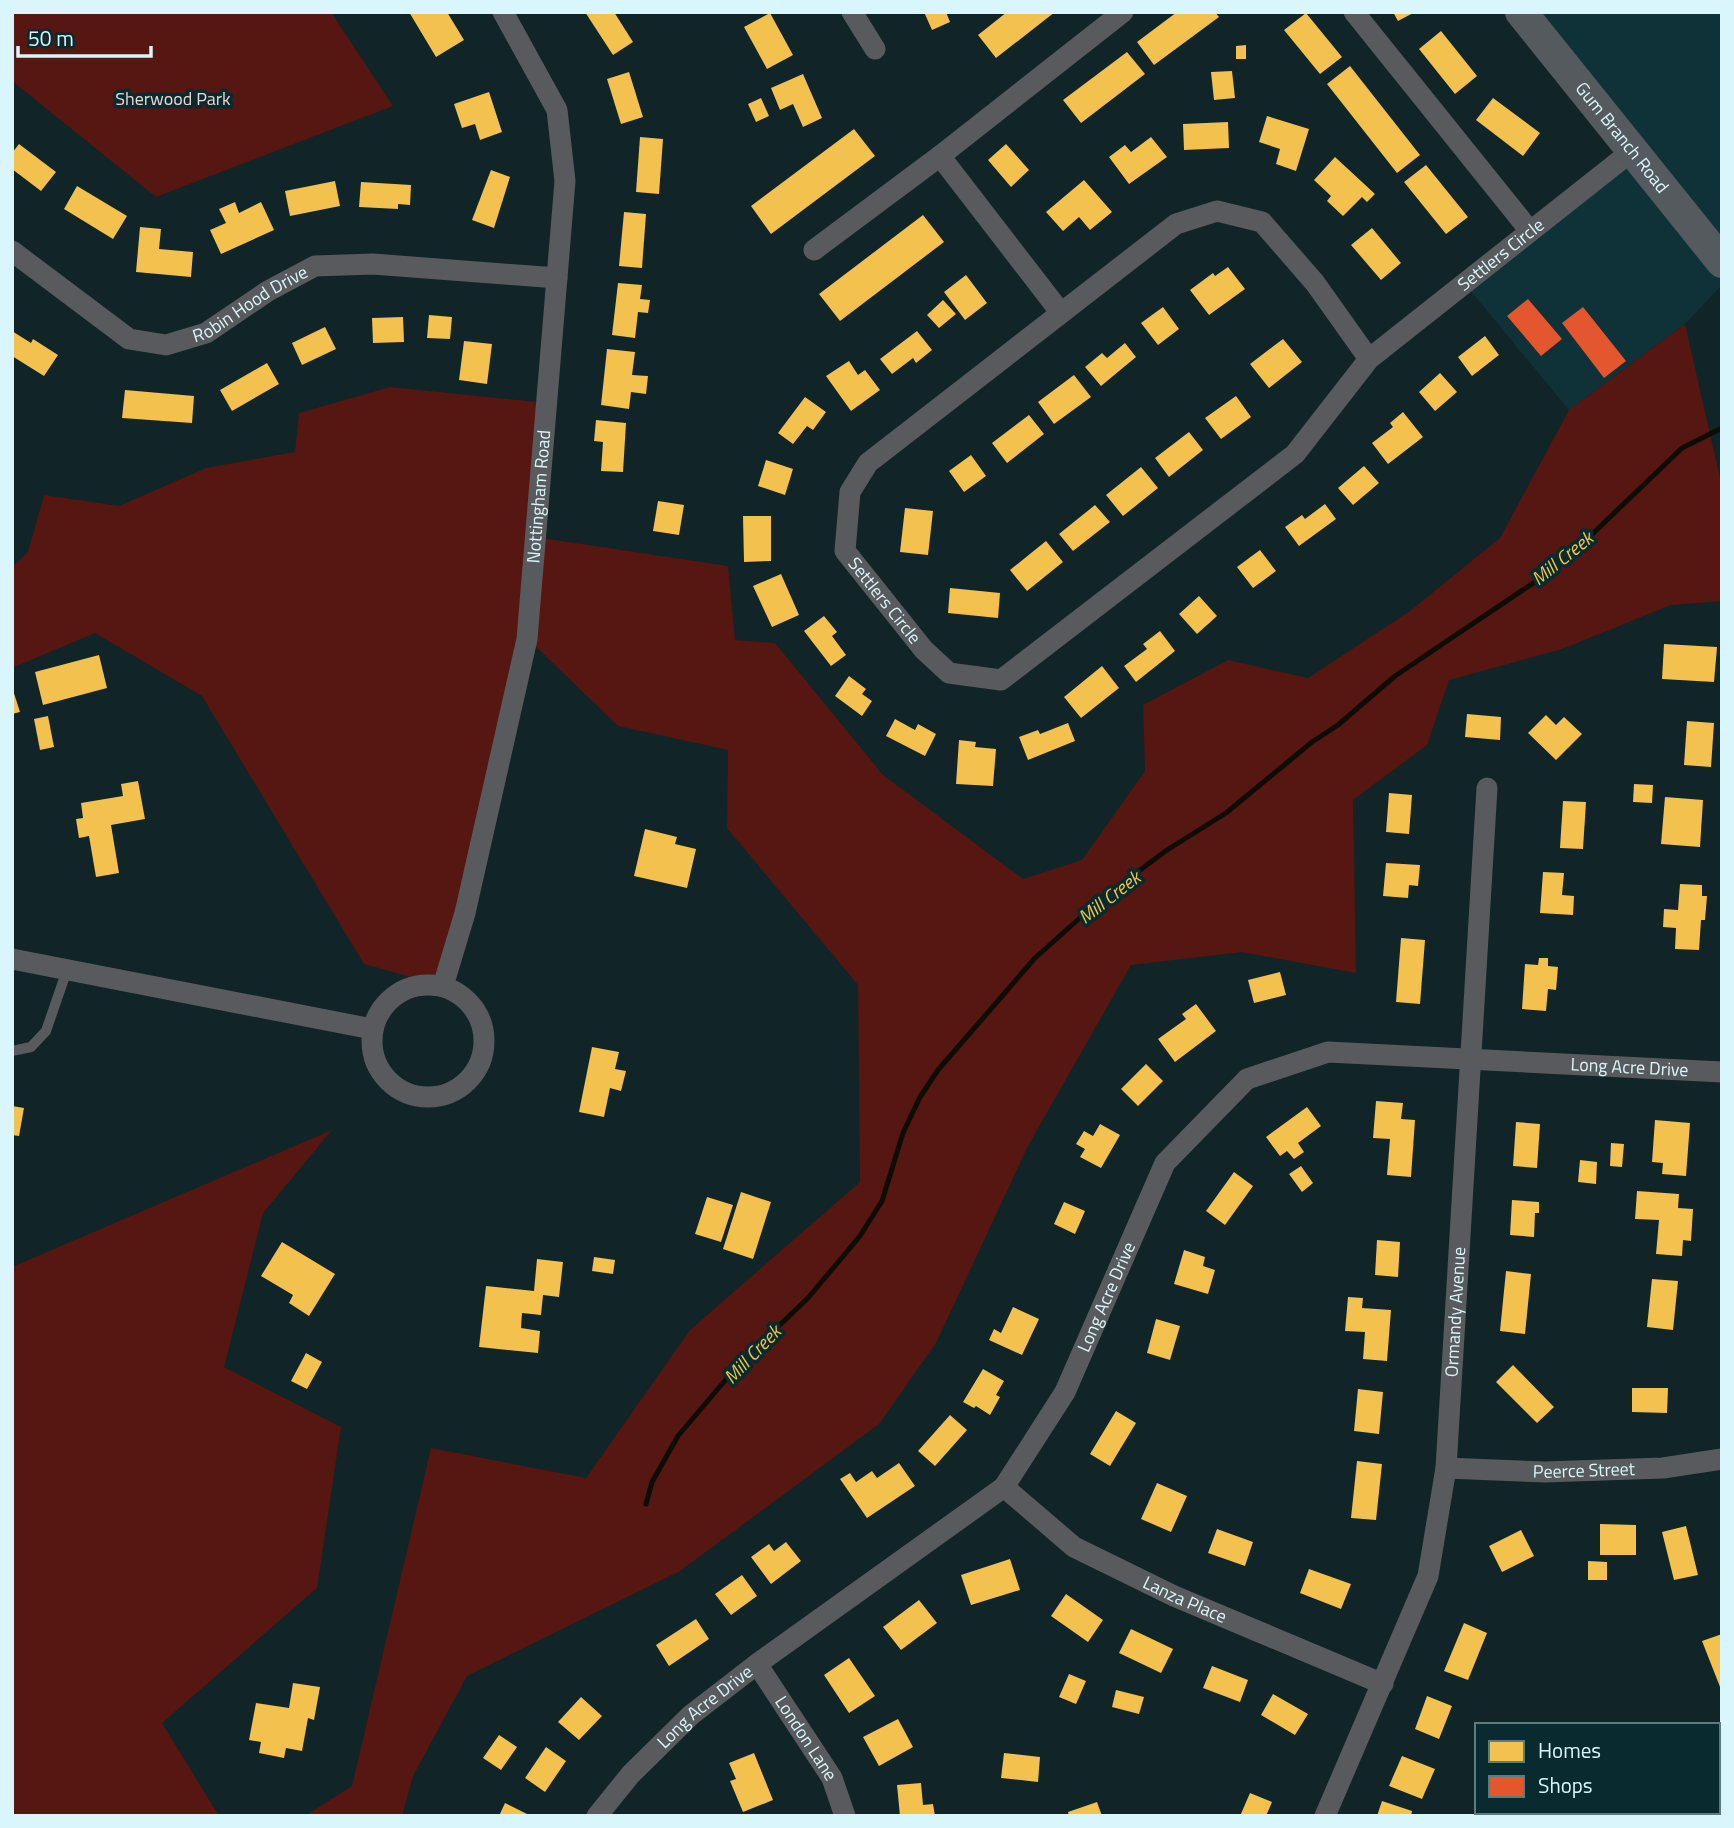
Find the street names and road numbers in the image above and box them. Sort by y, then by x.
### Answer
street label: Gum Branch Road [1569,76,1675,199]
street label: Settlers Circle [1451,211,1550,297]
street label: Robin Hood Drive [189,258,312,349]
street label: Nottingham Road [519,429,557,564]
street label: Settlers Circle [842,551,928,649]
street label: Long Acre Drive [1570,1050,1689,1083]
street label: Long Acre Drive [1070,1237,1142,1356]
street label: Ormandy Avenue [1438,1246,1472,1378]
street label: Peerce Street [1532,1455,1636,1485]
street label: Lanza Place [1138,1569,1231,1630]
street label: Long Acre Drive [650,1658,758,1755]
street label: London Lane [768,1690,844,1786]

